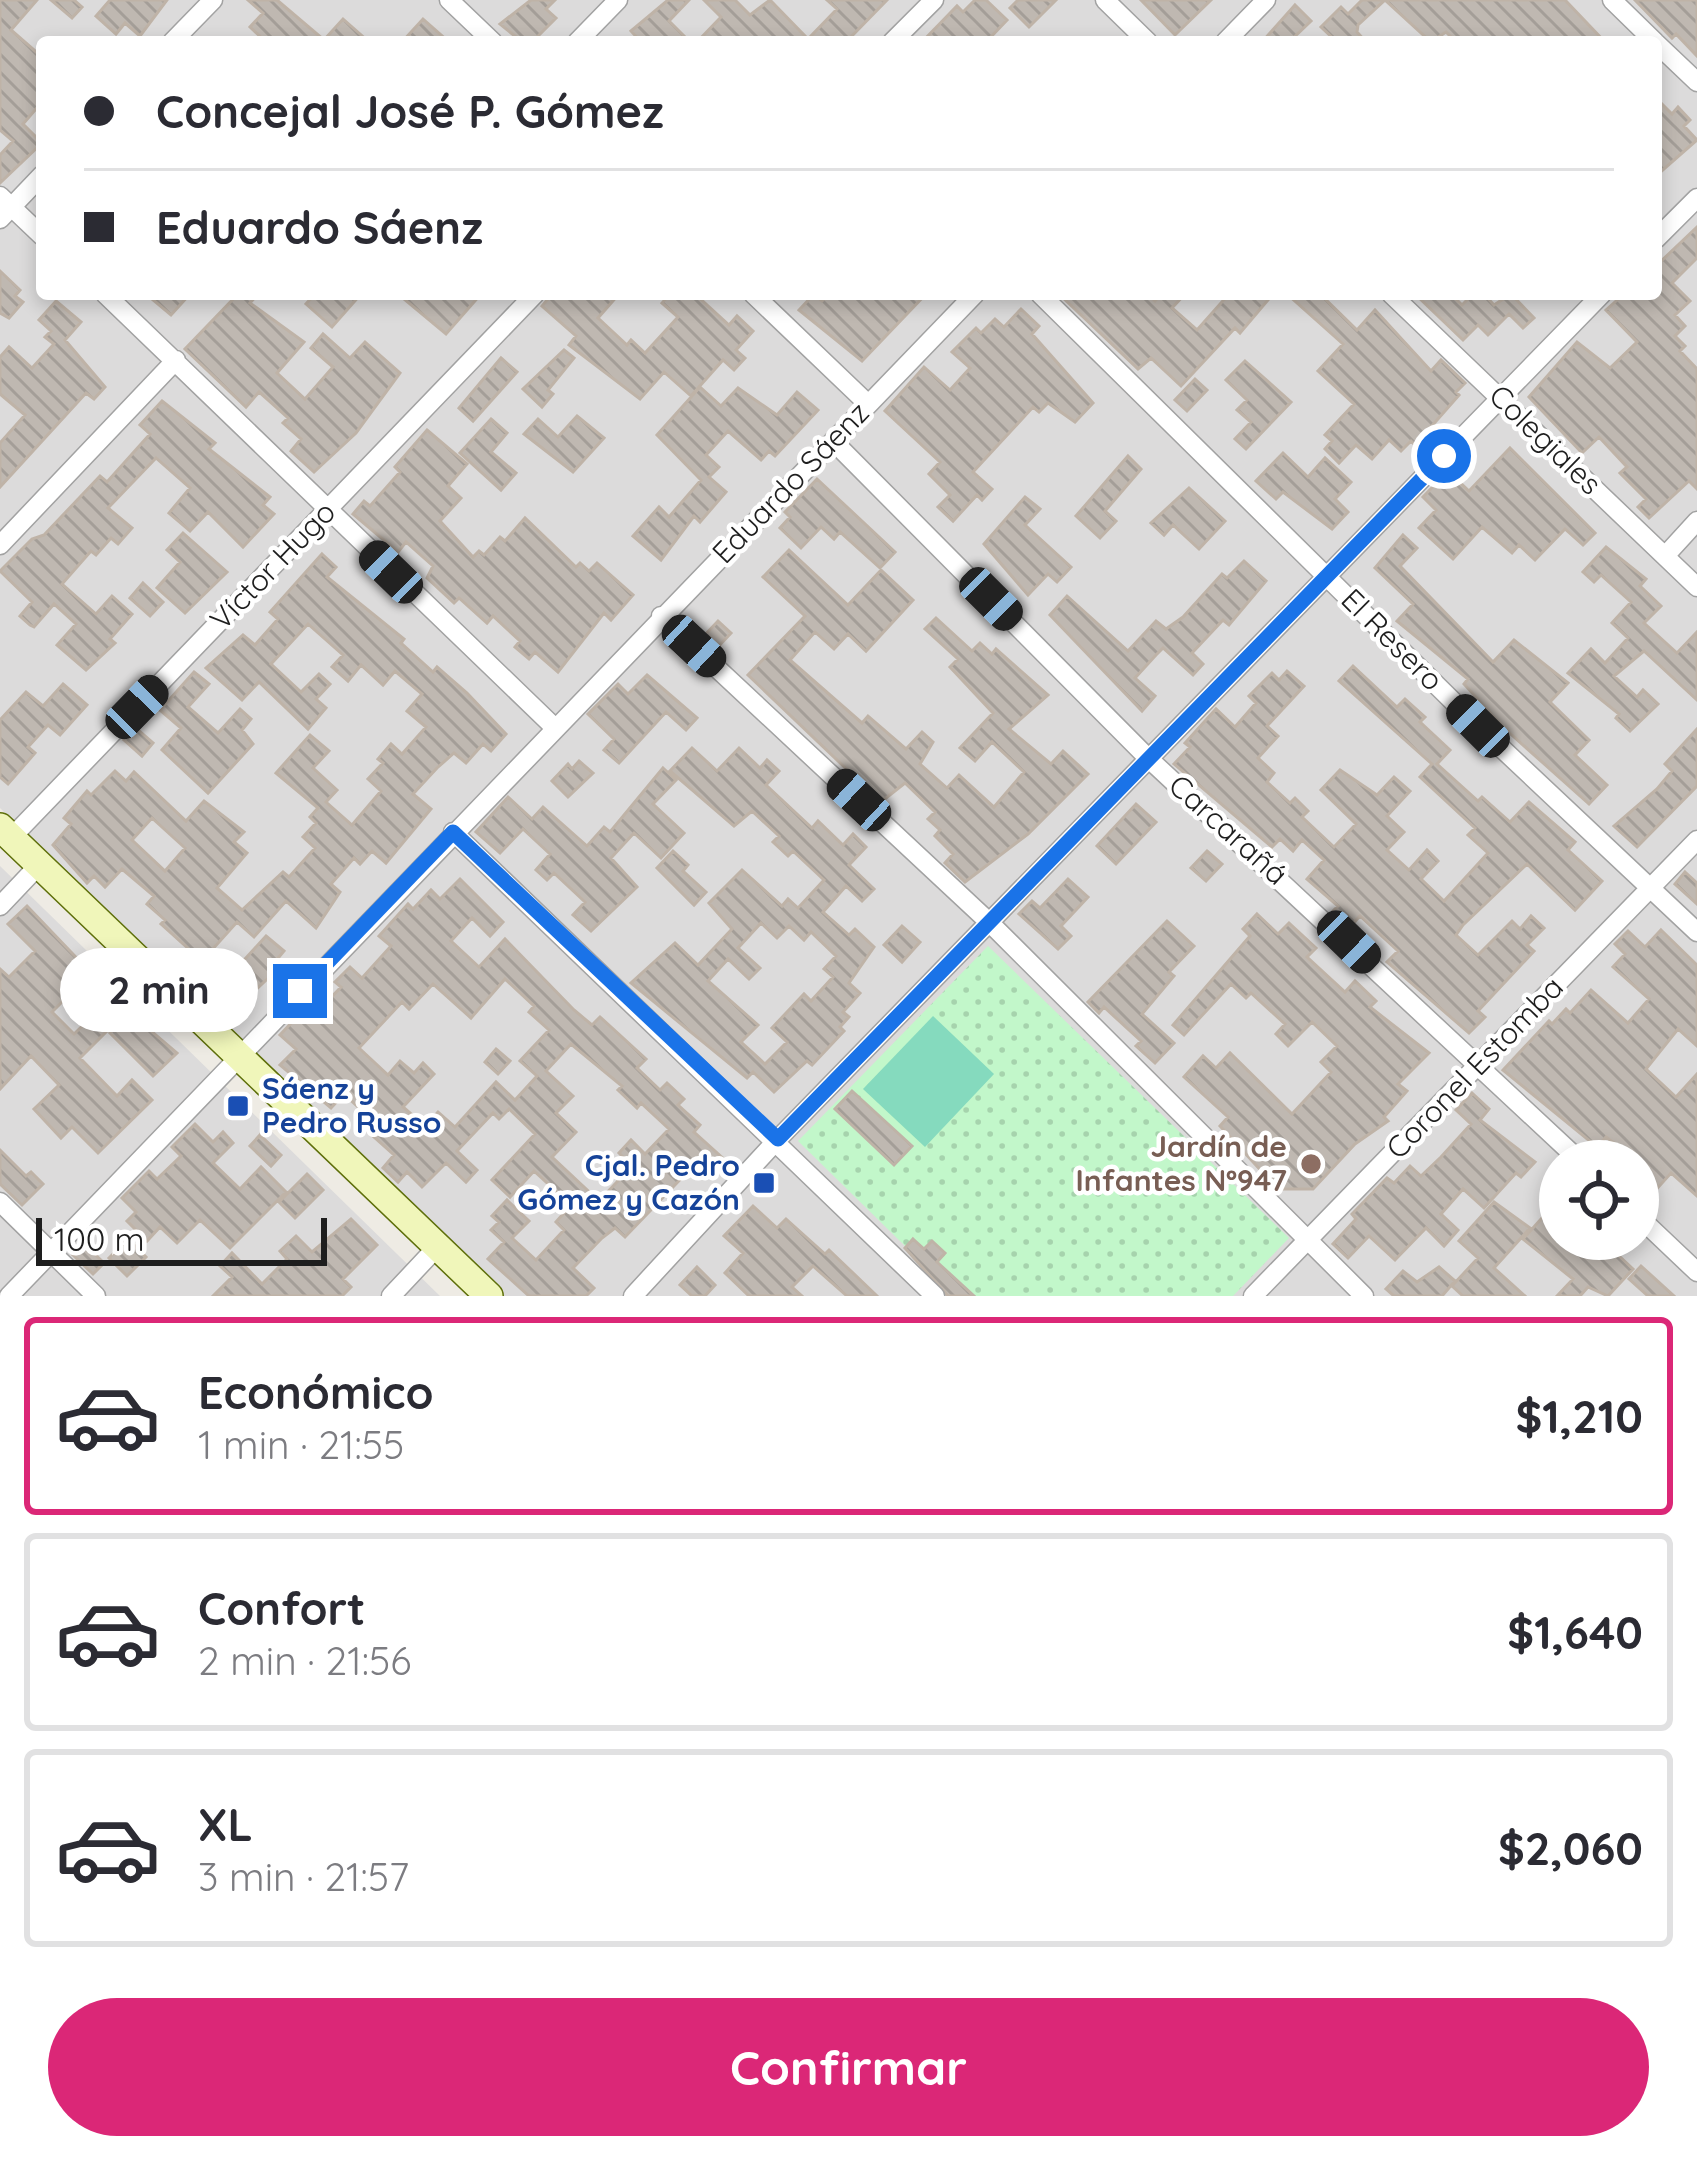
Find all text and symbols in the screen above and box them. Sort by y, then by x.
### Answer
text: Concejal José P. Gómez [156,83,664,139]
text: Eduardo Sáenz [156,199,483,255]
street label: Colegiales [1481,376,1610,502]
street label: Eduardo Sáenz [704,394,877,571]
route start [1417,429,1471,483]
street label: Víctor Hugo [202,493,343,638]
car [353,534,429,610]
car [953,561,1029,637]
street label: El Resero [1334,580,1452,698]
car [655,608,733,684]
car [99,669,175,745]
car [1440,688,1516,764]
car [820,762,898,838]
street label: Carcarañá [1161,766,1296,893]
car [1311,904,1387,980]
callout: 2 min [60,949,258,1033]
route end [273,964,327,1018]
text: 2 min [108,965,210,1014]
street label: Coronel Estomba [1378,968,1571,1166]
place label: Sáenz y Pedro Russo [262,1069,441,1141]
marker: Sáenz y Pedro Russo [225,1093,251,1119]
place label: Jardín de Infantes Nº947 [1076,1127,1287,1199]
map controls [1539,1140,1659,1260]
button: locate [1539,1140,1659,1260]
place label: Cjal. Pedro Gómez y Cazón [517,1146,740,1218]
marker: Jardín de Infantes Nº947 [1298,1151,1324,1177]
marker: Cjal. Pedro Gómez y Cazón [751,1170,777,1196]
scale bar [36,1212,327,1265]
text: 100 m [54,1218,145,1259]
icon: car [54,1362,162,1470]
text: Económico [198,1364,434,1420]
text: $1,210 [1516,1388,1643,1444]
text: 1 min · 21:55 [198,1420,404,1469]
icon: car [54,1578,162,1686]
text: Confort [198,1580,365,1636]
text: $1,640 [1507,1604,1643,1660]
text: 2 min · 21:56 [198,1636,411,1685]
icon: car [54,1794,162,1902]
text: XL [198,1796,253,1852]
text: $2,060 [1498,1820,1643,1876]
text: 3 min · 21:57 [198,1852,409,1901]
button: Confirmar [48,1998,1649,2136]

